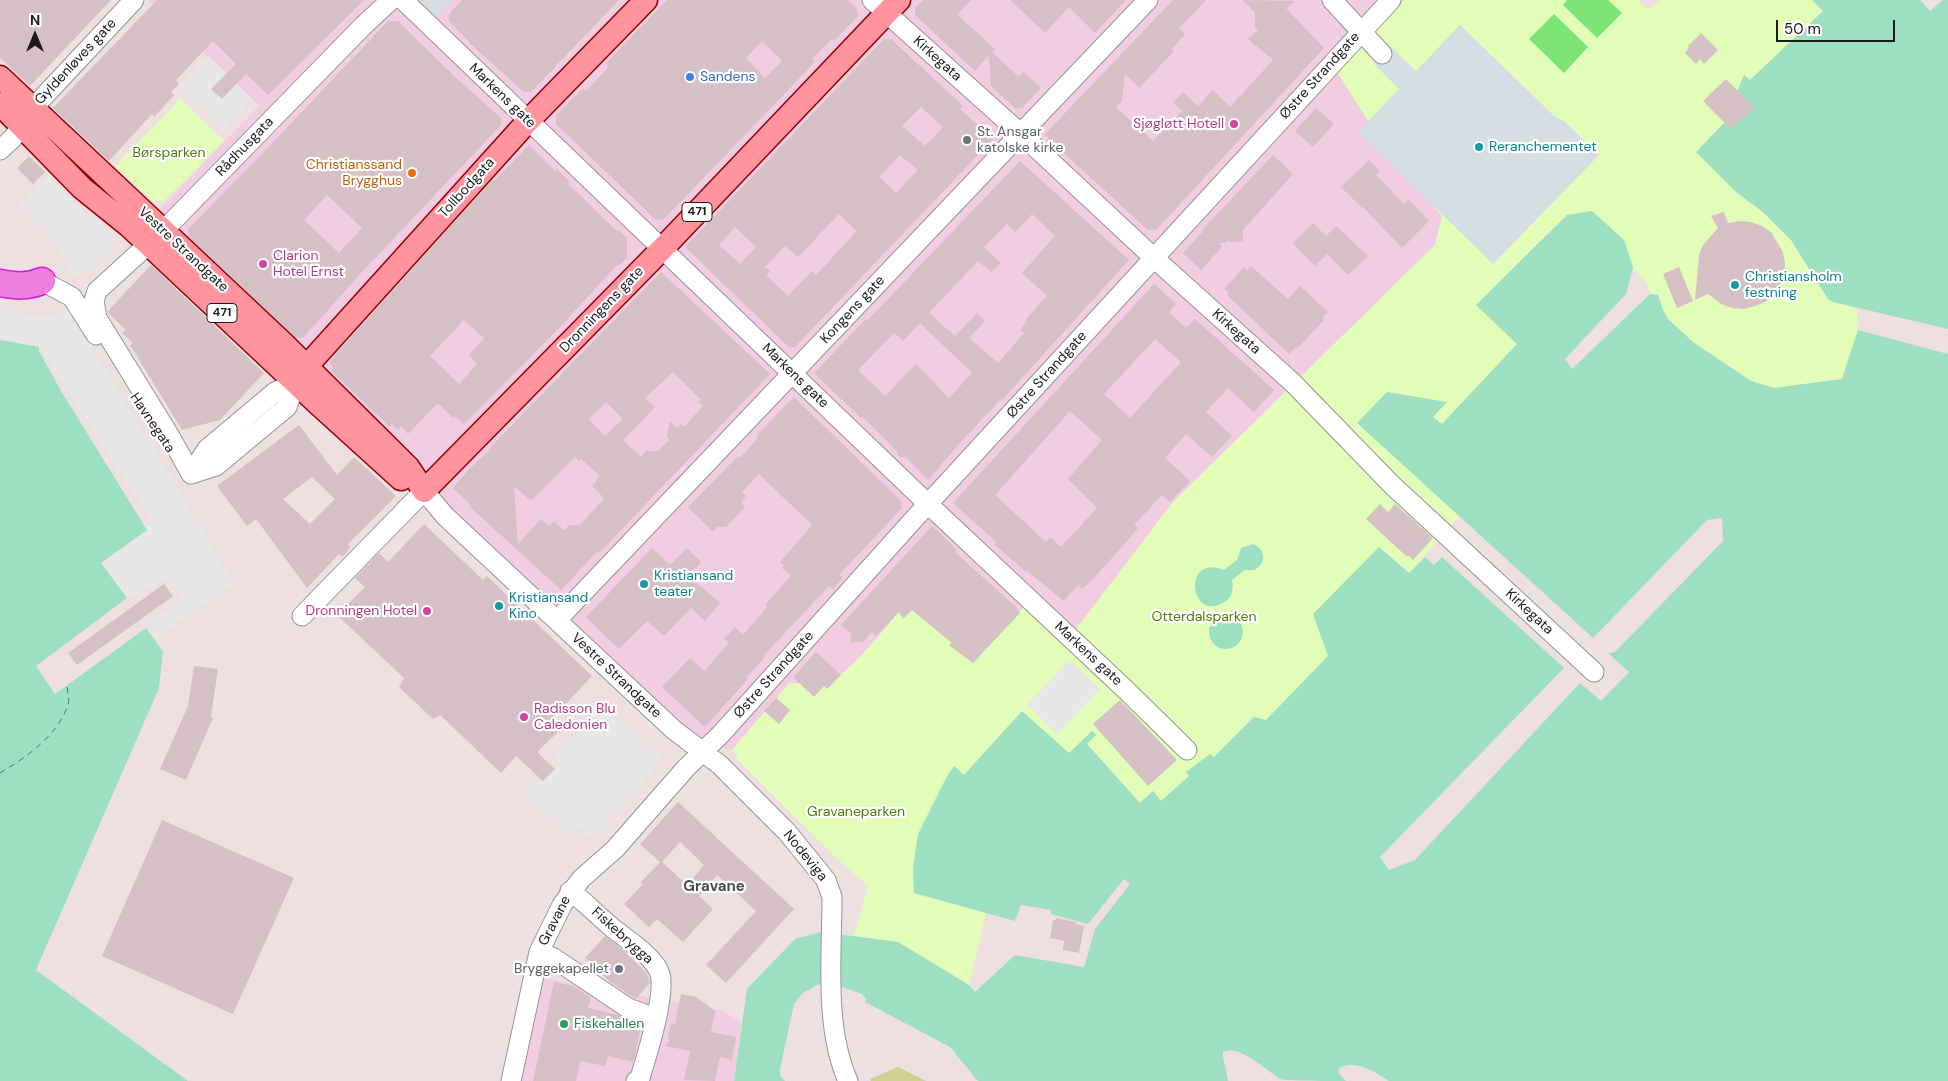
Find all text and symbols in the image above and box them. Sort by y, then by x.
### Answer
north arrow [10,10,60,60]
scale bar [1778,10,1897,42]
text: N [30,11,40,29]
street label: Gyldenløves gate [32,15,120,109]
text: 50 m [1784,19,1821,39]
street label: Østre Strandgate [1277,29,1363,123]
street label: Kirkegata [909,33,965,85]
street label: Markens gate [465,60,539,132]
place label: Sandens [700,69,756,85]
marker: Sandens [684,71,696,83]
street label: Rådhusgata [213,114,277,180]
place label: Sjøgløtt Hotell [1133,116,1224,132]
marker: Sjøgløtt Hotell [1228,118,1240,130]
place label: St. Ansgar katolske kirke [977,124,1063,156]
marker: St. Ansgar katolske kirke [961,134,973,146]
place label: Reranchementet [1489,139,1597,155]
marker: Reranchementet [1473,141,1485,153]
park label: Børsparken [132,145,206,161]
street label: Tollbodgata [436,154,498,222]
place label: Christianssand Brygghus [306,157,402,190]
marker: Christianssand Brygghus [406,167,418,179]
road number: 471 [682,202,712,222]
street label: Vestre Strandgate [135,204,231,296]
place label: Clarion Hotel Ernst [273,248,344,280]
marker: Clarion Hotel Ernst [257,258,269,270]
street label: Dronningens gate [557,263,647,357]
place label: Christiansholm festning [1745,269,1842,302]
street label: Kongens gate [817,273,889,347]
marker: Christiansholm festning [1729,279,1741,291]
road number: 471 [207,304,237,322]
street label: Kirkegata [1208,306,1264,358]
street label: Østre Strandgate [1004,328,1090,422]
street label: Markens gate [758,340,832,412]
street label: Havnegata [126,390,178,456]
place label: Kristiansand teater [654,568,733,600]
marker: Kristiansand teater [638,578,650,590]
street label: Kirkegata [1502,586,1556,638]
place label: Kristiansand Kino [509,590,588,622]
marker: Kristiansand Kino [493,600,505,612]
place label: Dronningen Hotel [306,603,417,619]
marker: Dronningen Hotel [421,605,433,617]
park label: Otterdalsparken [1151,609,1257,625]
street label: Markens gate [1051,618,1125,690]
street label: Østre Strandgate [731,628,817,722]
street label: Vestre Strandgate [568,630,664,722]
place label: Radisson Blu Caledonien [534,701,616,734]
marker: Radisson Blu Caledonien [518,711,530,723]
park label: Gravaneparken [807,804,905,820]
street label: Nodeviga [779,827,831,885]
district label: Gravane [683,878,745,896]
street label: Gravane [535,893,575,949]
street label: Fiskebrygga [588,904,656,968]
place label: Bryggekapellet [514,961,609,977]
marker: Bryggekapellet [613,963,625,975]
place label: Fiskehallen [574,1016,644,1032]
marker: Fiskehallen [558,1018,570,1030]

